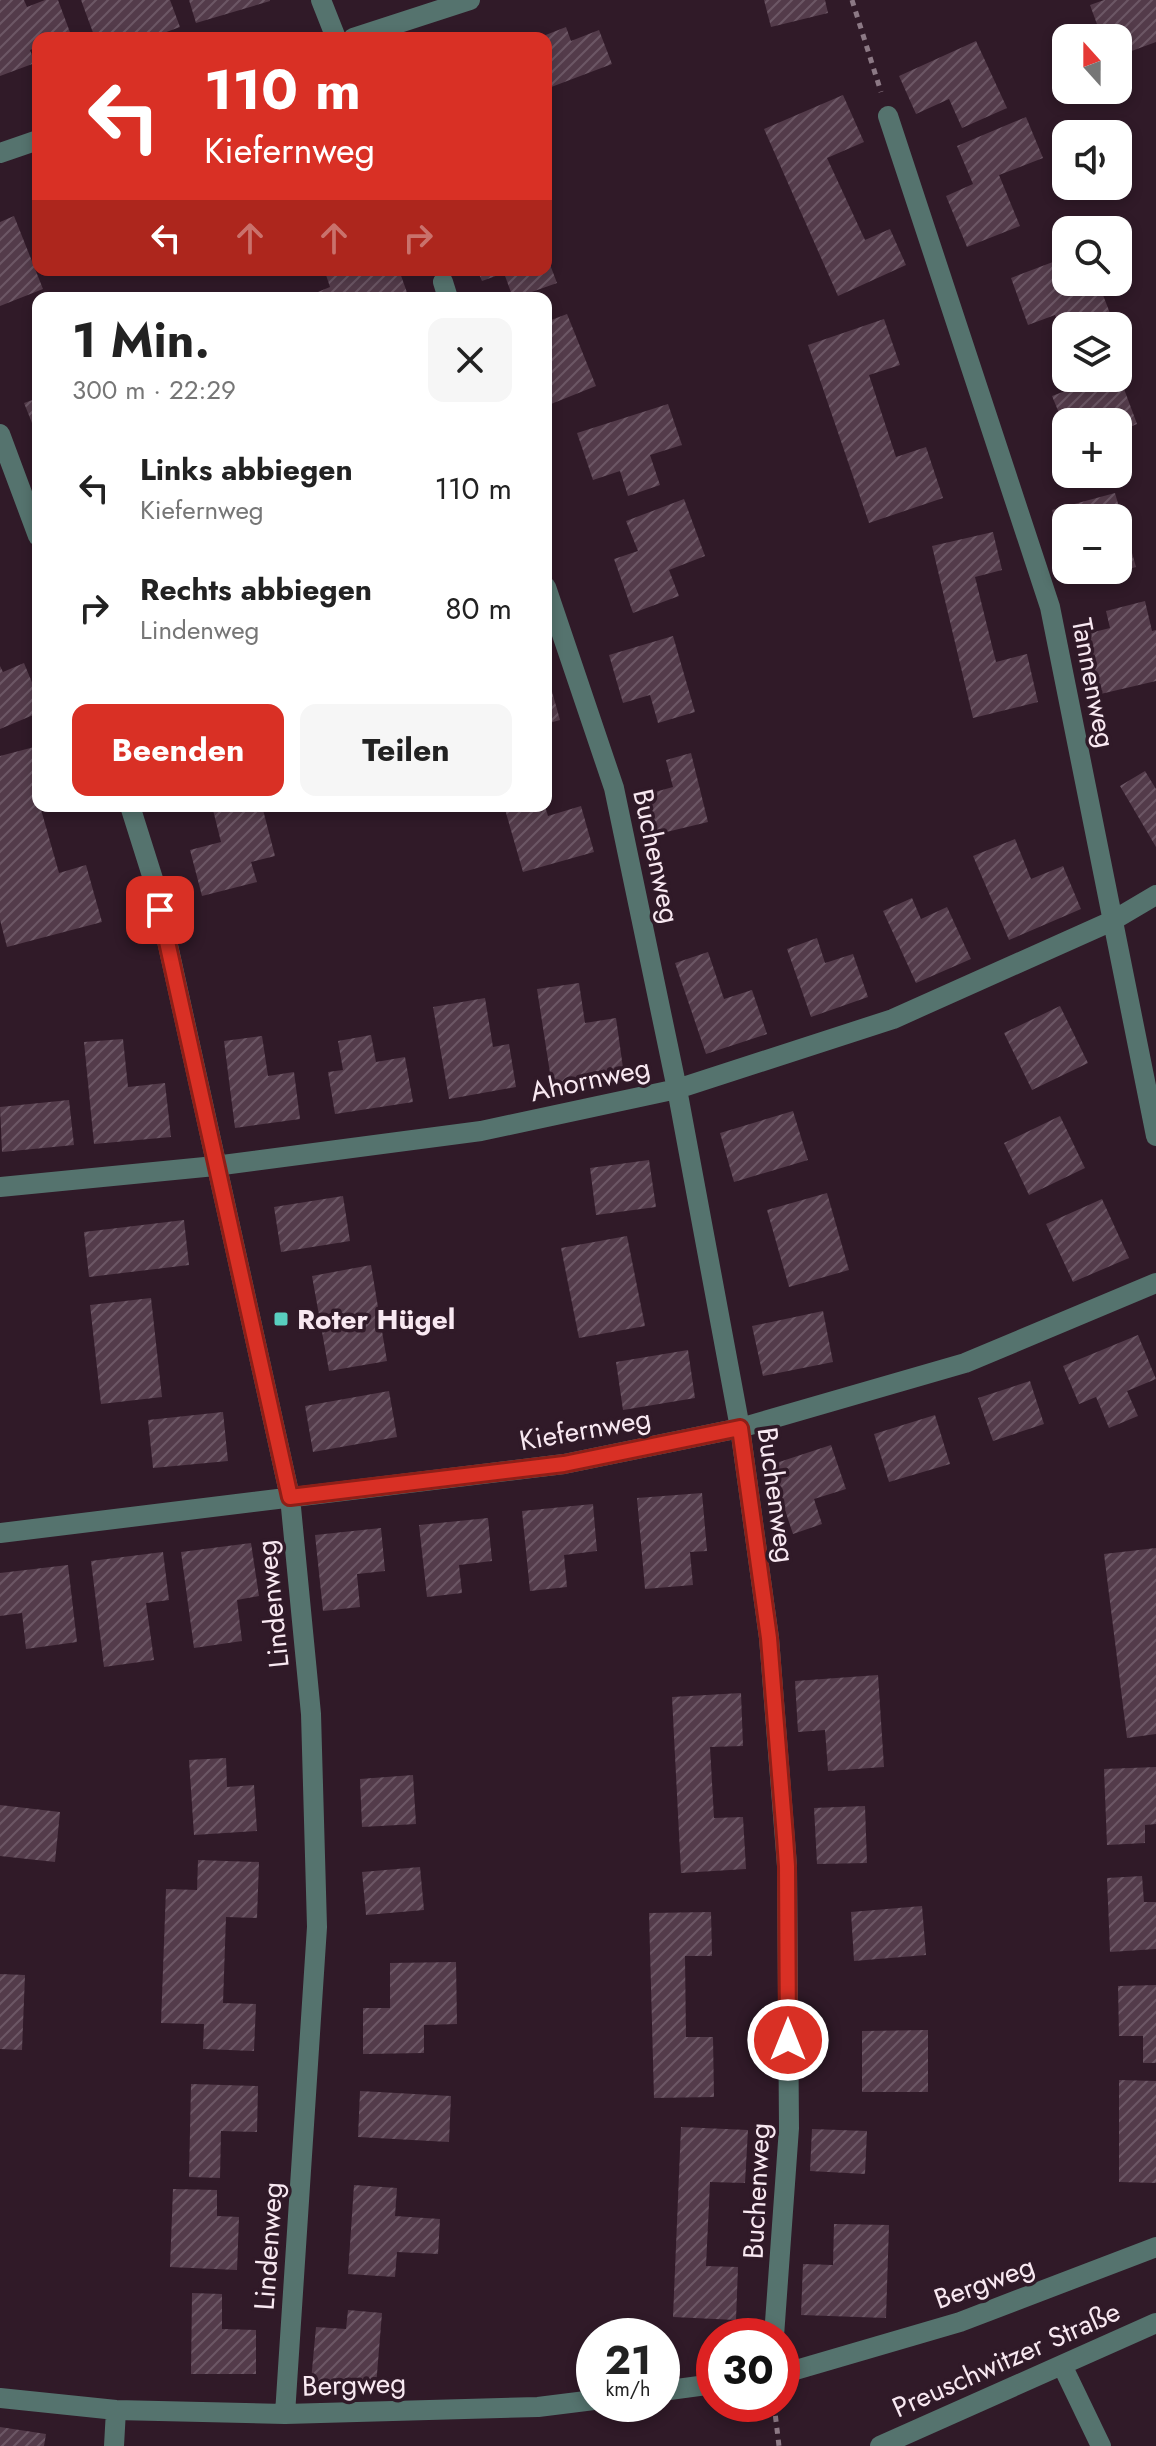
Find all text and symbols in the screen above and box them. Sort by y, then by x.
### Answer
north arrow [1052,24,1132,104]
map controls [1052,24,1132,584]
text: 110 m [204,49,361,130]
icon: left [72,64,176,168]
button: sound [1052,120,1132,200]
text: Kiefernweg [204,124,375,176]
icon: left [144,216,188,260]
icon: ahead [228,216,272,260]
icon: ahead [312,216,356,260]
icon: right [396,216,440,260]
button: search [1052,216,1132,296]
text: 1 Min. [72,306,210,375]
button: layers [1052,312,1132,392]
button: close [428,318,512,402]
text: 300 m · 22:29 [72,371,236,409]
button: + [1052,408,1132,488]
text: Links abbiegen [140,448,353,491]
icon: left [72,466,116,510]
text: 110 m [435,467,512,510]
text: Kiefernweg [140,491,264,529]
button: − [1052,504,1132,584]
text: Rechts abbiegen [140,568,372,611]
icon: right [72,586,116,630]
text: 80 m [445,587,512,630]
text: Lindenweg [140,611,259,649]
street label: Tannenweg [1061,615,1126,751]
button: Beenden [72,704,284,796]
button: Teilen [300,704,512,796]
street label: Buchenweg [622,785,691,927]
pin [126,876,194,944]
icon: arrive [138,888,182,932]
street label: Ahornweg [526,1047,654,1112]
place label: Roter Hügel [297,1299,455,1340]
marker: Roter Hügel [272,1310,290,1328]
street label: Kiefernweg [516,1398,654,1461]
street label: Buchenweg [747,1425,806,1565]
street label: Lindenweg [245,1538,300,1670]
position arrow [746,1998,830,2082]
street label: Buchenweg [732,2122,781,2260]
street label: Lindenweg [244,2180,293,2312]
street label: Bergweg [928,2245,1040,2320]
street label: Preuschwitzer Straße [886,2291,1127,2428]
speed limit sign: 30 [696,2318,800,2422]
text: 21 [605,2331,651,2389]
street label: Bergweg [301,2362,407,2407]
text: km/h [605,2375,651,2404]

